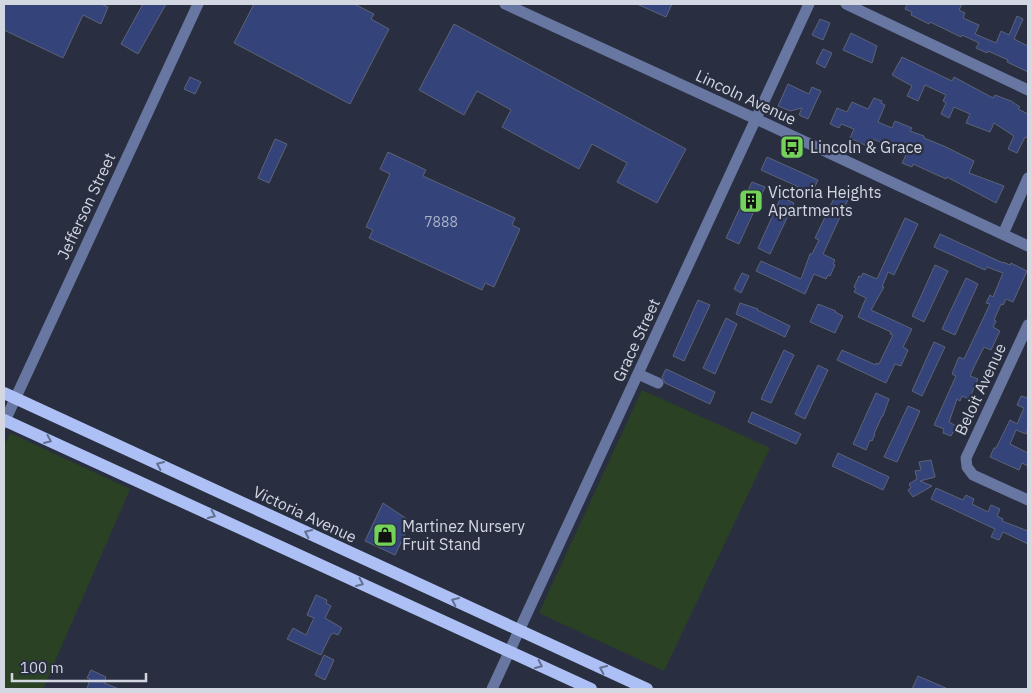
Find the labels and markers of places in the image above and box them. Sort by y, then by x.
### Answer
bus stop icon: Lincoln & Grace [779,134,805,160]
place label: Lincoln & Grace [810,137,923,157]
place label: Victoria Heights Apartments [768,182,882,220]
building icon: Victoria Heights Apartments [738,188,764,214]
place label: Martinez Nursery Fruit Stand [402,516,525,554]
shop icon: Martinez Nursery Fruit Stand [372,522,398,548]

